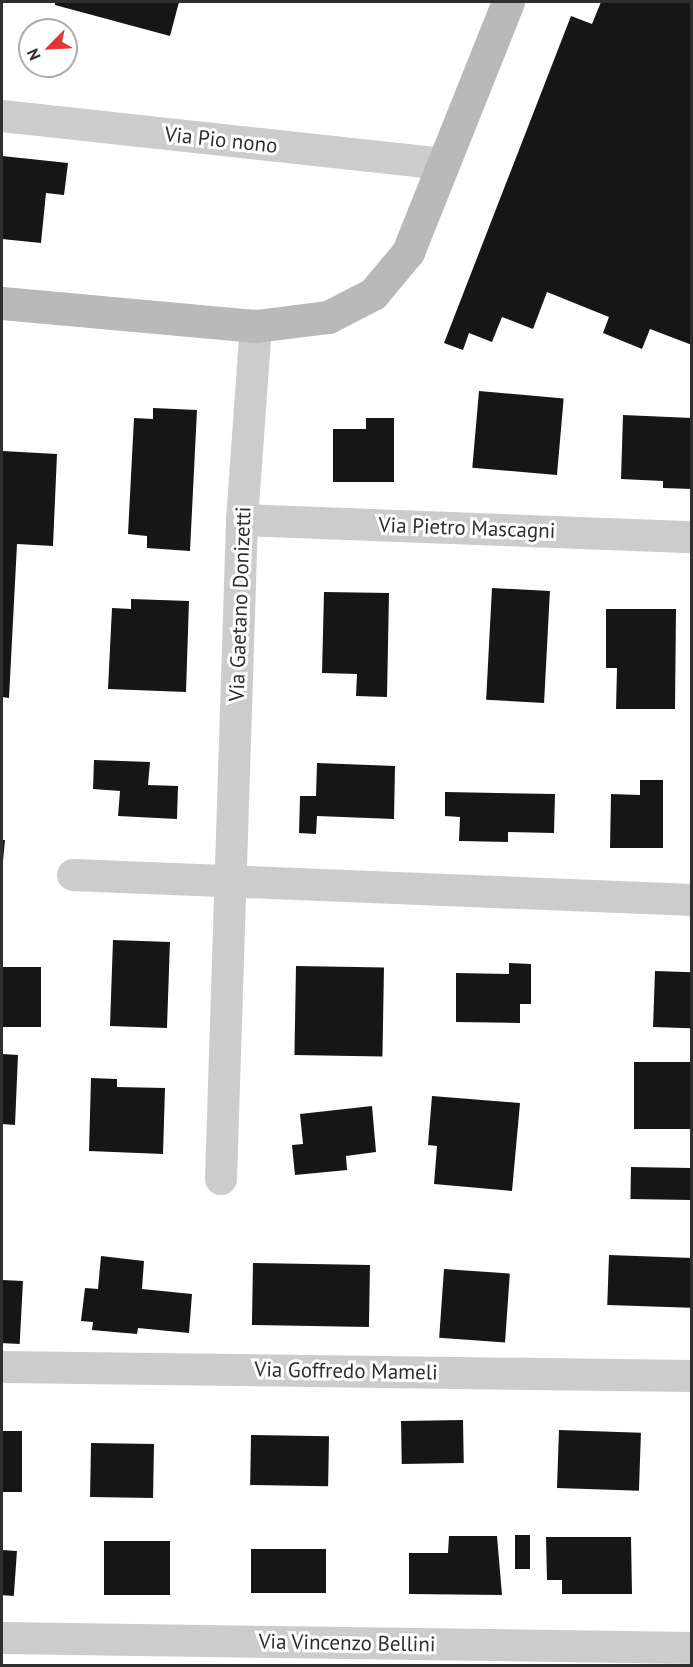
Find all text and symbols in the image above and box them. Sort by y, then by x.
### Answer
north arrow [18,18,78,78]
text: N [22,46,45,63]
street label: Via Pio nono [163,122,279,158]
street label: Via Gaetano Donizetti [224,506,256,702]
street label: Via Pietro Mascagni [378,512,556,544]
street label: Via Goffredo Mameli [254,1357,438,1385]
street label: Via Vincenzo Bellini [258,1629,436,1657]

